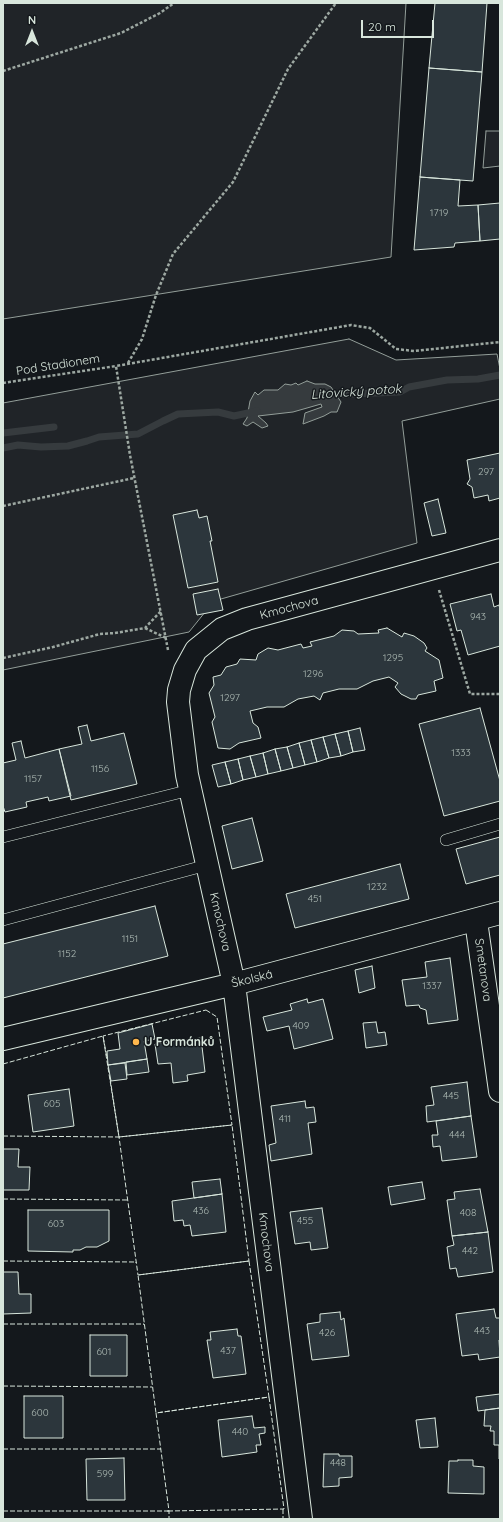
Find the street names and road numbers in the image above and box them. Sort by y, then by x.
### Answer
street label: Pod Stadionem [15,351,101,379]
street label: Kmochova [258,593,320,623]
street label: Kmochova [206,891,234,953]
street label: Smetanova [471,938,495,1002]
street label: Školská [230,967,274,991]
street label: Kmochova [255,1211,277,1273]

